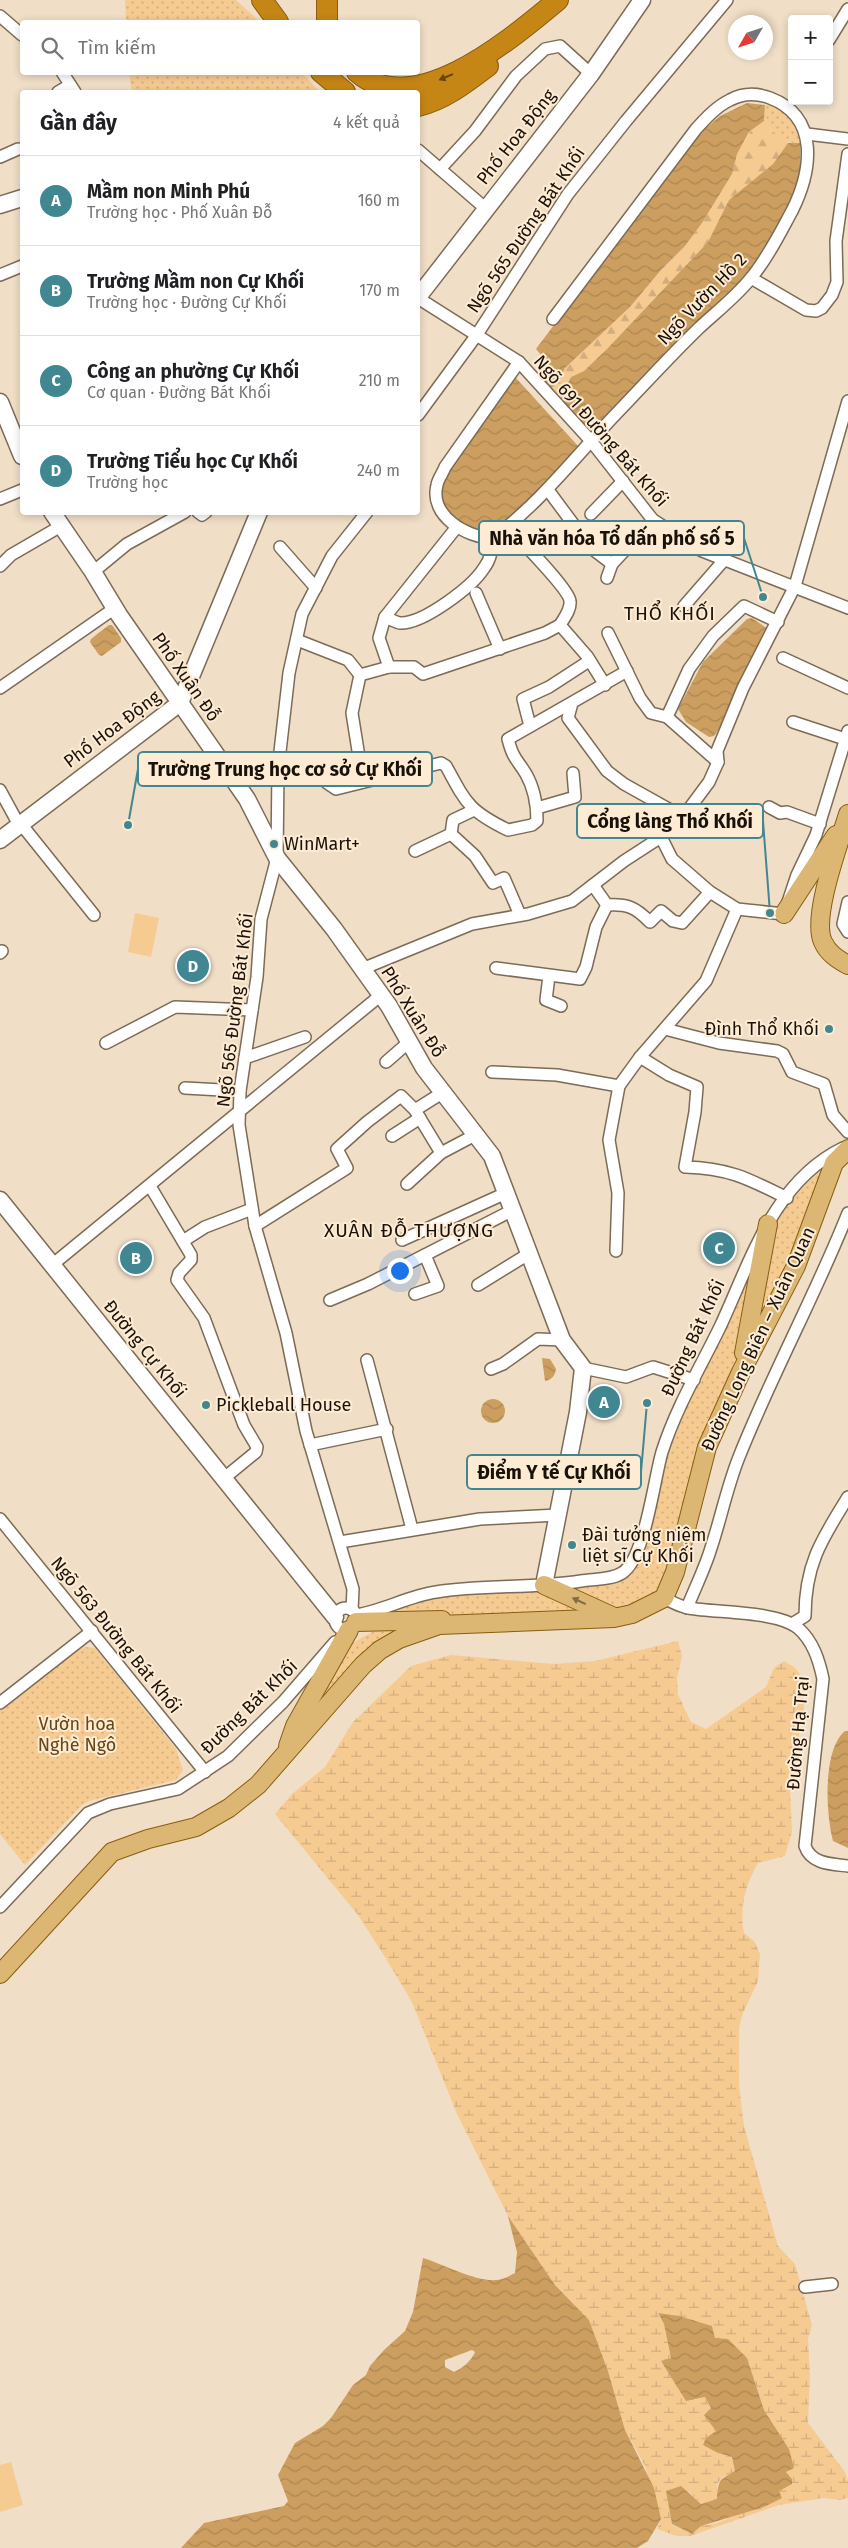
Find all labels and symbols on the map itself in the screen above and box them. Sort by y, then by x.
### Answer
north arrow [728,15,773,60]
one-way arrow [439,73,453,81]
street label: Phố Hoa Động [472,84,561,189]
street label: Ngõ 565 Đường Bát Khối [462,143,590,317]
street label: Ngõ Vườn Hồ 2 [653,248,751,350]
street label: Ngõ 691 Đường Bát Khối [529,351,673,511]
callout: Nhà văn hóa Tổ dấn phố số 5 [479,521,744,555]
text: Nhà văn hóa Tổ dấn phố số 5 [489,524,735,550]
district label: THỔ KHỐI [624,600,716,625]
street label: Phố Xuân Đỗ [147,628,225,726]
street label: Phố Hoa Động [59,685,165,772]
callout: Trường Trung học cơ sở Cự Khối [138,752,432,786]
text: Trường Trung học cơ sở Cự Khối [148,756,422,781]
callout: Cổng làng Thổ Khối [577,804,763,838]
text: Cổng làng Thổ Khối [587,807,753,833]
place label: WinMart+ [284,833,360,855]
marker: WinMart+ [268,838,280,850]
street label: Ngõ 565 Đường Bát Khối [212,912,258,1108]
pin: D [177,947,209,985]
street label: Phố Xuân Đỗ [376,962,451,1062]
place label: Đình Thổ Khối [704,1017,819,1040]
marker: Đình Thổ Khối [823,1023,835,1035]
district label: XUÂN ĐỖ THƯỢNG [324,1217,494,1242]
street label: Đường Long Biên – Xuân Quan [696,1223,820,1455]
pin: C [703,1229,735,1267]
pin: B [120,1239,152,1277]
your location [387,1258,413,1284]
street label: Đường Bát Khối [656,1276,730,1400]
street label: Đường Cự Khối [99,1296,191,1402]
pin: A [588,1383,620,1421]
place label: Pickleball House [216,1394,351,1416]
marker: Pickleball House [200,1399,212,1411]
callout: Điểm Y tế Cự Khối [467,1455,641,1489]
text: Điểm Y tế Cự Khối [477,1458,631,1484]
place label: Đài tưởng niệm liệt sĩ Cự Khối [582,1524,706,1567]
marker: Đài tưởng niệm liệt sĩ Cự Khối [566,1539,578,1551]
street label: Ngõ 563 Đường Bát Khối [46,1552,186,1718]
one-way arrow [572,1597,586,1605]
street label: Đường Bát Khối [196,1655,302,1759]
street label: Đường Hạ Trại [782,1675,814,1791]
park label: Vườn hoa Nghè Ngô [38,1713,116,1756]

